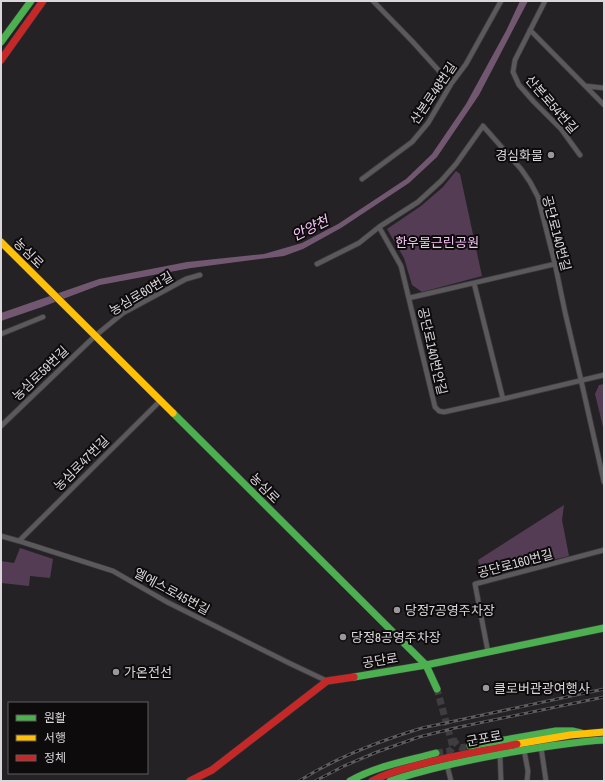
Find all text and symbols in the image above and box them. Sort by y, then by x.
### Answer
street label: 산본로48번길 [406,59,460,128]
street label: 산본로54번길 [522,72,582,137]
place label: 경심화물 [495,147,543,164]
marker: 경심화물 [546,150,556,160]
street label: 공단로140번길 [538,193,575,273]
water label: 안양천 [289,211,332,245]
park label: 한우물근린공원 [395,234,479,251]
street label: 농심로 [10,235,47,272]
street label: 농심로60번길 [106,268,176,319]
street label: 공단로140번안길 [414,306,451,397]
street label: 농심로59번길 [9,342,72,404]
street label: 농심로47번길 [50,432,113,495]
street label: 농심로 [246,470,283,507]
street label: 공단로160번길 [475,545,555,582]
street label: 엘에스로45번길 [131,564,213,619]
place label: 당정7공영주차장 [405,602,495,619]
marker: 당정7공영주차장 [392,605,402,615]
place label: 당정8공영주차장 [351,629,441,646]
marker: 당정8공영주차장 [338,632,348,642]
street label: 공단로 [361,649,399,672]
place label: 가온전선 [124,664,172,681]
marker: 가온전선 [111,667,121,677]
place label: 클로버관광여행사 [494,680,590,697]
marker: 클로버관광여행사 [481,683,491,693]
legend [8,702,148,774]
text: 원활 [44,710,66,726]
street label: 군포로 [465,727,503,750]
text: 서행 [44,730,66,746]
text: 정체 [44,750,66,766]

